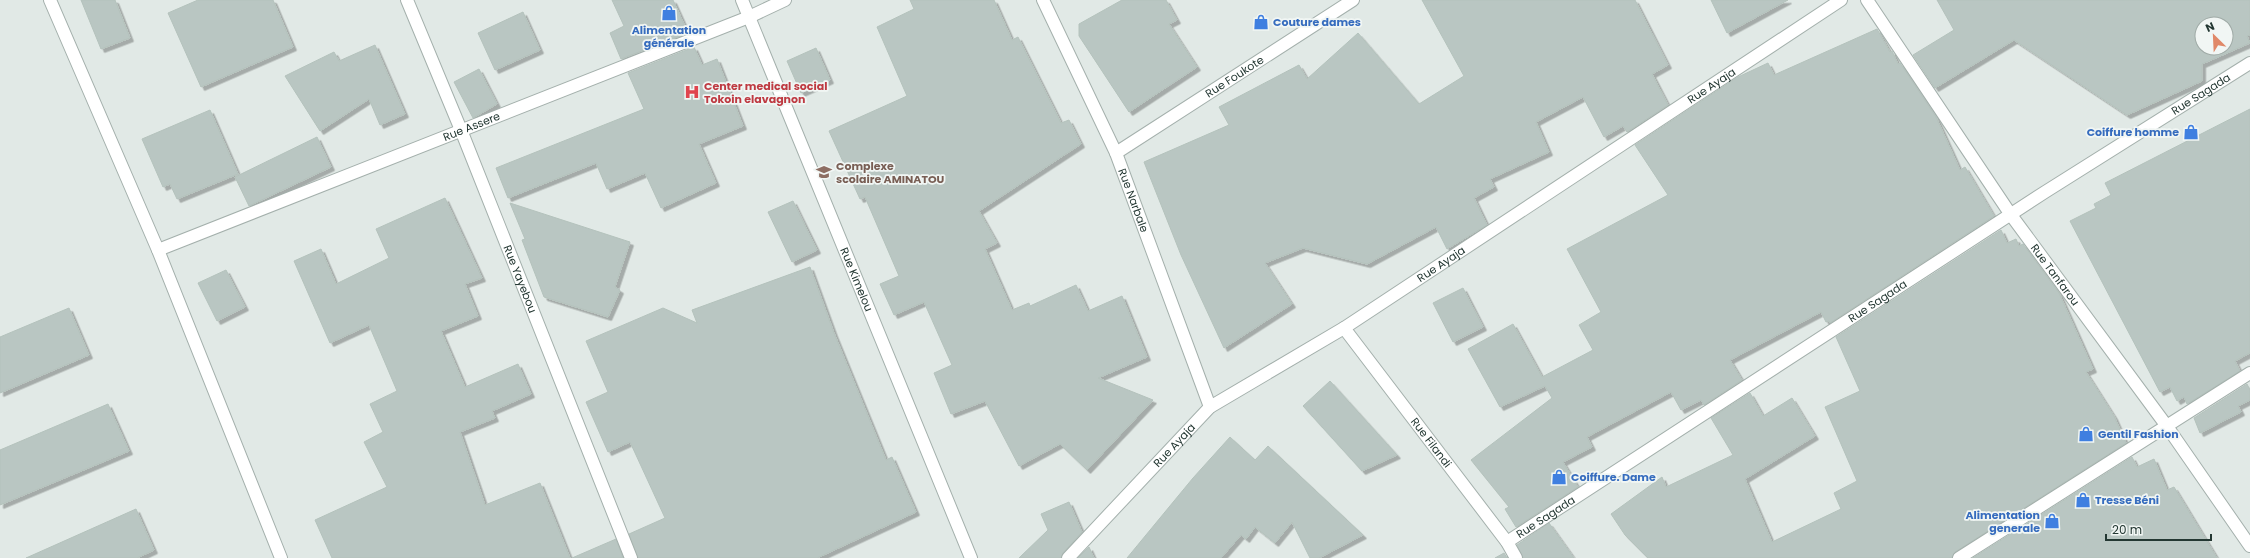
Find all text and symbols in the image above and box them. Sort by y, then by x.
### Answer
shop icon: Alimentation générale [660,4,678,22]
shop icon: Couture dames [1252,13,1270,31]
place label: Couture dames [1273,14,1361,30]
north arrow [2194,16,2234,56]
text: N [2203,18,2217,36]
place label: Alimentation générale [632,22,706,51]
street label: Rue Foukote [1202,52,1267,101]
street label: Rue Ayaja [1684,64,1739,107]
street label: Rue Sagada [2168,69,2234,119]
place label: Center medical social Tokoin elavagnon [704,78,827,107]
hospital icon: Center medical social Tokoin elavagnon [683,83,701,101]
street label: Rue Assere [441,108,503,145]
shop icon: Coiffure homme [2182,123,2200,141]
place label: Coiffure homme [2087,124,2179,140]
place label: Complexe scolaire AMINATOU [836,158,945,187]
school or university icon: Complexe scolaire AMINATOU [815,163,833,181]
street label: Rue Narbale [1114,166,1153,235]
street label: Rue Tanfarou [2027,241,2083,309]
street label: Rue Ayaja [1414,242,1468,286]
street label: Rue Yayebou [499,243,541,315]
street label: Rue Kimelou [836,245,877,314]
street label: Rue Sagada [1845,276,1910,326]
street label: Rue Filandi [1407,414,1456,471]
street label: Rue Ayaja [1150,420,1199,471]
shop icon: Gentil Fashion [2077,425,2095,443]
place label: Gentil Fashion [2098,426,2179,442]
shop icon: Coiffure. Dame [1550,468,1568,486]
place label: Coiffure. Dame [1571,469,1656,485]
shop icon: Tresse Béni [2074,491,2092,509]
street label: Rue Sagada [1513,492,1578,542]
place label: Tresse Béni [2095,492,2159,508]
place label: Alimentation generale [1965,507,2040,536]
shop icon: Alimentation generale [2043,512,2061,530]
scale bar [2106,516,2211,542]
text: 20 m [2112,521,2142,538]

